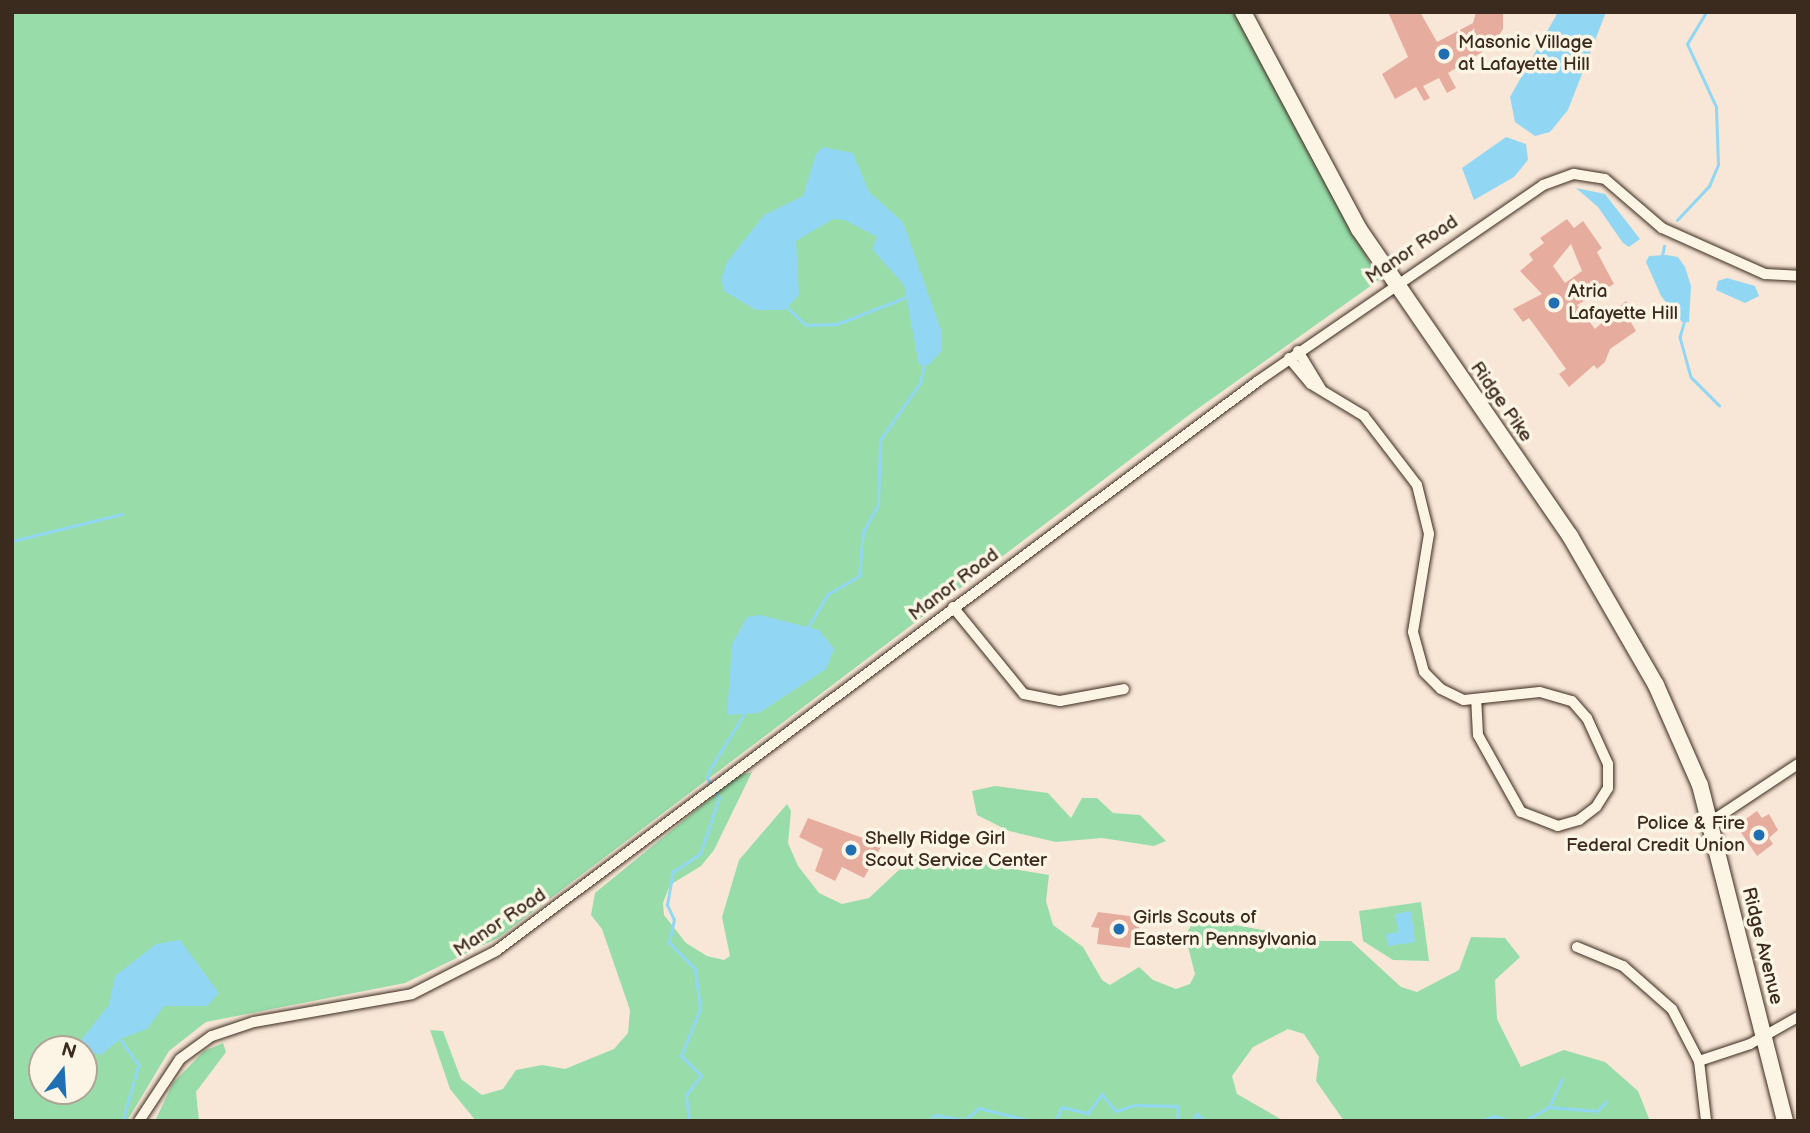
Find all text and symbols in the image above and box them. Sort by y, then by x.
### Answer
place label: Masonic Village at Lafayette Hill [1458,32,1593,76]
marker: Masonic Village at Lafayette Hill [1436,46,1452,62]
street label: Manor Road [1361,211,1463,289]
place label: Atria Lafayette Hill [1568,281,1678,325]
marker: Atria Lafayette Hill [1546,295,1562,311]
street label: Ridge Pike [1465,357,1537,447]
street label: Manor Road [905,544,1003,626]
place label: Police & Fire Federal Credit Union [1566,813,1745,857]
marker: Police & Fire Federal Credit Union [1751,827,1767,843]
place label: Shelly Ridge Girl Scout Service Center [865,828,1047,872]
marker: Shelly Ridge Girl Scout Service Center [843,842,859,858]
street label: Manor Road [449,884,551,962]
street label: Ridge Avenue [1736,885,1788,1007]
place label: Girls Scouts of Eastern Pennsylvania [1133,907,1317,951]
marker: Girls Scouts of Eastern Pennsylvania [1111,921,1127,937]
north arrow [28,1035,98,1105]
text: N [59,1038,79,1064]

